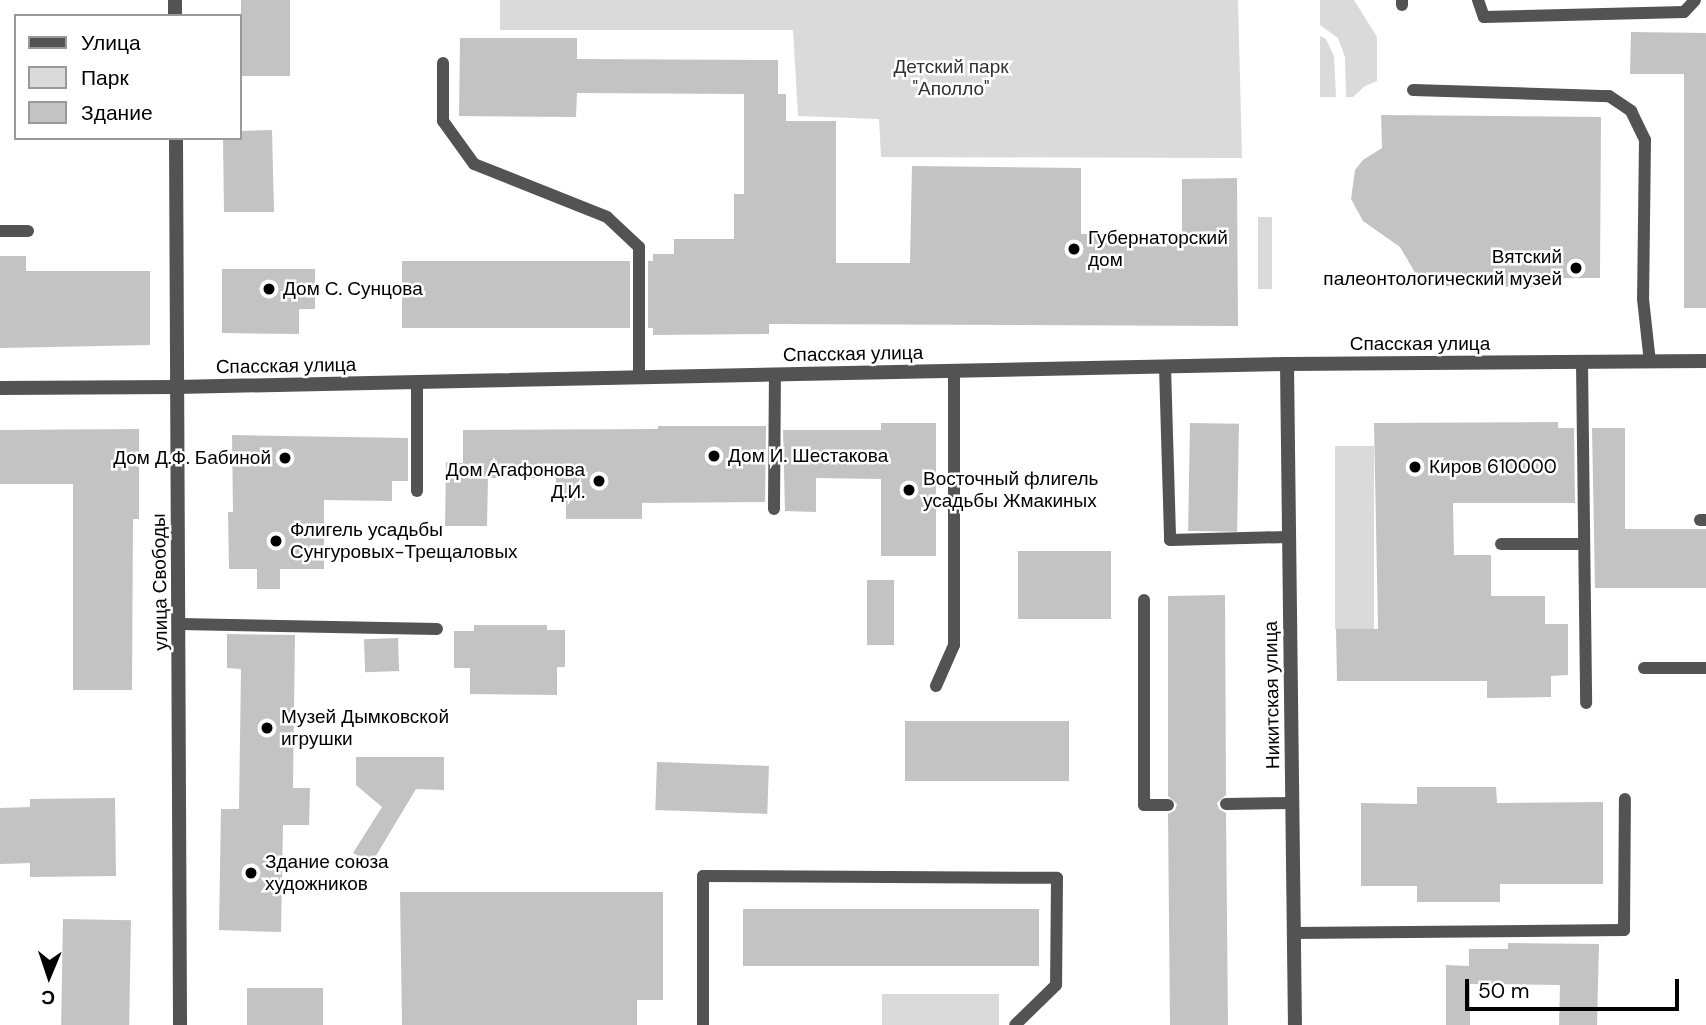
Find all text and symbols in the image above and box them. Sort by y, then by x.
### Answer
legend [14,14,242,140]
text: Улица [81,29,141,57]
park label: Детский парк "Аполло" [893,56,1009,100]
text: Парк [81,64,129,92]
text: Здание [81,99,153,127]
place label: Губернаторский дом [1088,227,1228,271]
marker: Губернаторский дом [1066,241,1082,257]
place label: Вятский палеонтологический музей [1323,246,1562,290]
marker: Вятский палеонтологический музей [1568,260,1584,276]
place label: Дом С. Сунцова [283,278,423,300]
marker: Дом С. Сунцова [261,281,277,297]
street label: Спасская улица [1350,333,1490,355]
street label: Спасская улица [783,341,923,367]
street label: Спасская улица [216,353,356,379]
place label: Дом И. Шестакова [728,445,888,467]
place label: Дом Д.Ф. Бабиной [113,447,271,469]
marker: Дом И. Шестакова [706,448,722,464]
marker: Дом Д.Ф. Бабиной [277,450,293,466]
place label: Киров 610000 [1429,456,1557,478]
place label: Дом Агафонова Д.И. [446,459,585,503]
marker: Киров 610000 [1407,459,1423,475]
place label: Восточный флигель усадьбы Жмакиных [923,468,1098,512]
marker: Дом Агафонова Д.И. [591,473,607,489]
marker: Восточный флигель усадьбы Жмакиных [901,482,917,498]
street label: улица Свободы [147,513,173,651]
place label: Флигель усадьбы Сунгуровых-Трещаловых [290,519,518,563]
marker: Флигель усадьбы Сунгуровых-Трещаловых [268,533,284,549]
street label: Никитская улица [1259,621,1285,769]
place label: Музей Дымковской игрушки [281,706,449,750]
marker: Музей Дымковской игрушки [259,720,275,736]
place label: Здание союза художников [265,851,389,895]
marker: Здание союза художников [243,865,259,881]
north arrow [14,941,84,1011]
scale bar [1468,965,1682,1009]
text: 50 m [1478,977,1529,1005]
text: С [41,985,56,1010]

